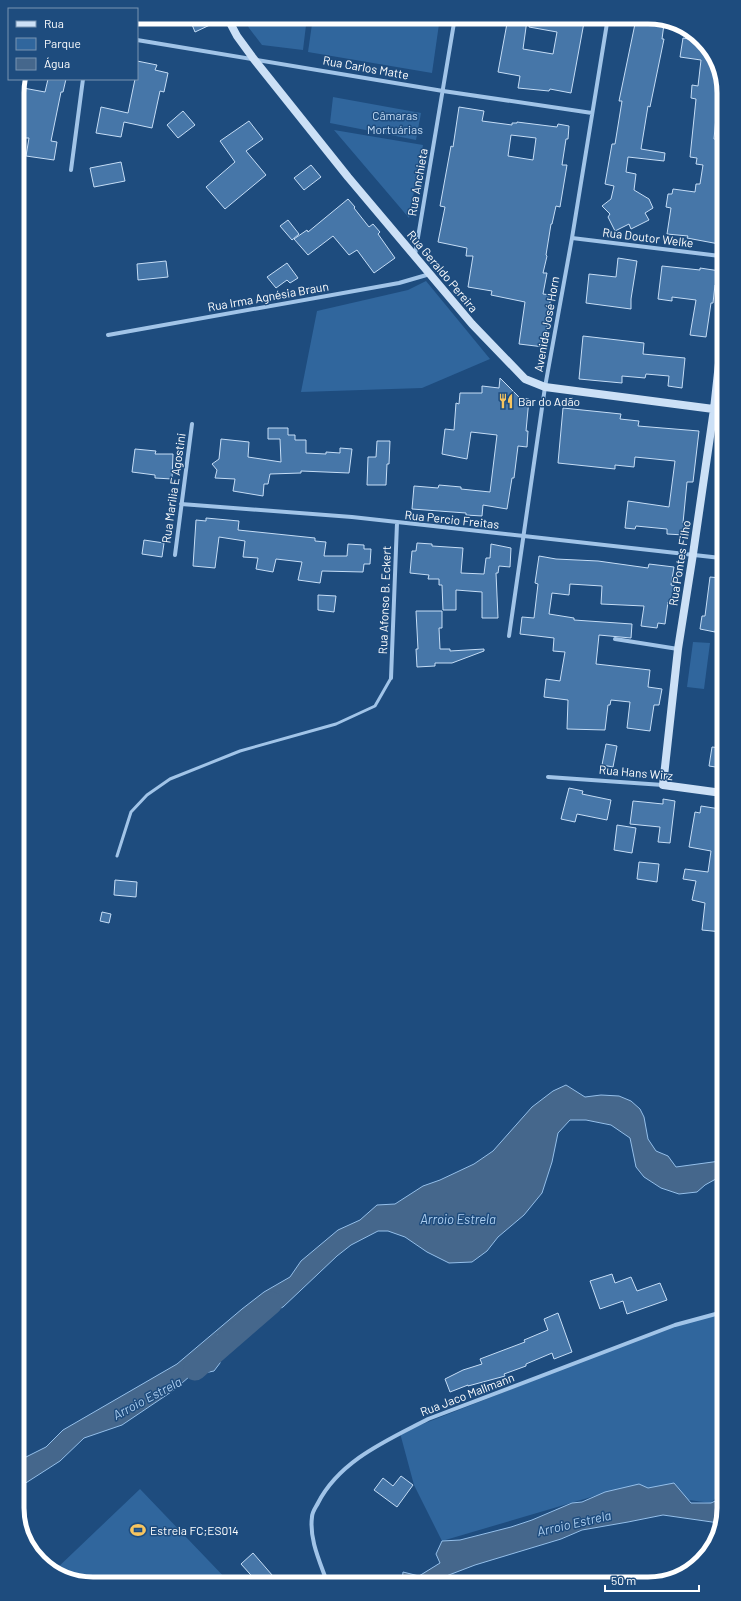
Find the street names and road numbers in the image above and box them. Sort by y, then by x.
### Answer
street label: Rua Carlos Matte [322,53,410,81]
street label: Rua Anchieta [404,147,430,217]
street label: Rua Doutor Welke [602,224,694,250]
street label: Rua Geraldo Pereira [405,227,481,315]
street label: Avenida José Horn [531,275,561,373]
street label: Rua Irma Agnésia Braun [206,278,330,314]
street label: Rua Marilia E Agostini [158,432,188,544]
street label: Rua Percio Freitas [404,507,500,531]
street label: Rua Pontes Filho [665,519,693,607]
street label: Rua Afonso B. Eckert [375,546,393,654]
street label: Rua Hans Wirz [598,762,674,782]
street label: Rua Jaco Mallmann [418,1370,516,1418]

